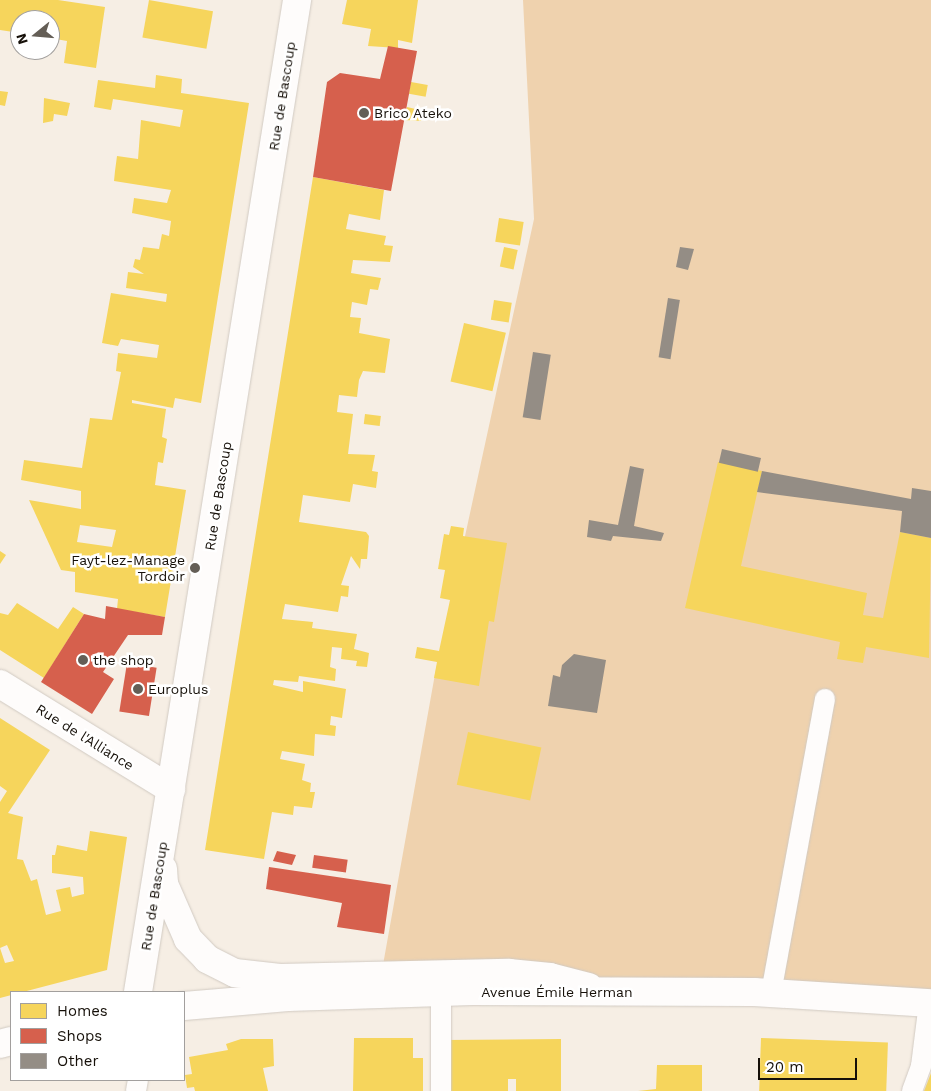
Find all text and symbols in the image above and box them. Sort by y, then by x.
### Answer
north arrow [10,10,60,60]
text: N [12,32,31,46]
street label: Rue de Bascoup [265,40,299,152]
place label: Brico Ateko [374,105,452,121]
marker: Brico Ateko [358,107,370,119]
street label: Rue de Bascoup [201,440,235,552]
place label: Fayt-lez-Manage Tordoir [71,552,185,584]
marker: Fayt-lez-Manage Tordoir [189,562,201,574]
place label: the shop [93,652,154,668]
marker: the shop [77,654,89,666]
place label: Europlus [148,681,208,697]
marker: Europlus [132,683,144,695]
street label: Rue de l'Alliance [33,700,137,774]
street label: Rue de Bascoup [137,840,171,952]
street label: Avenue Émile Herman [481,984,633,1000]
legend [10,991,185,1081]
text: Homes [57,1002,108,1020]
text: Shops [57,1027,102,1045]
scale bar [761,1048,860,1080]
text: Other [57,1052,99,1070]
text: 20 m [766,1058,804,1076]

